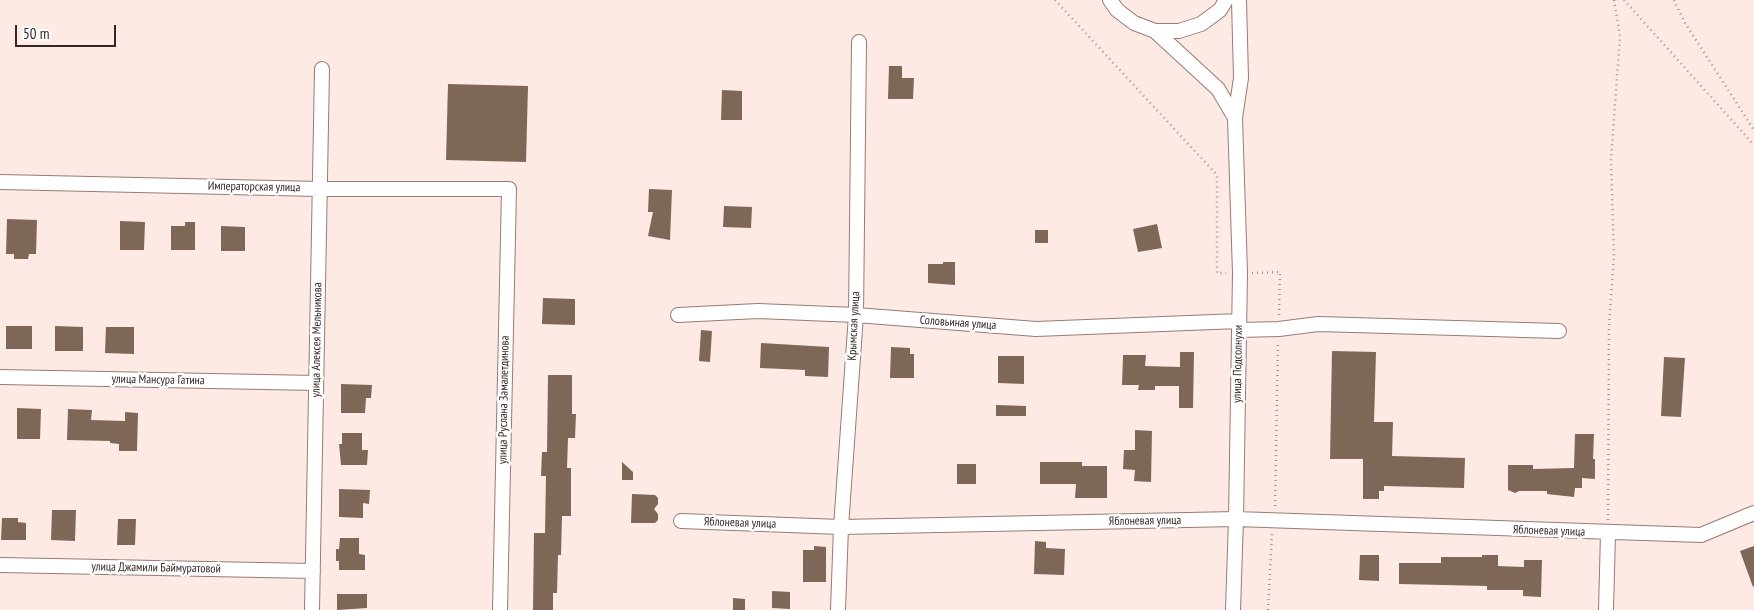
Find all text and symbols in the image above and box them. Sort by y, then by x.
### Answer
scale bar [18,15,119,47]
text: 50 m [23,24,49,43]
street label: Императорская улица [208,179,300,195]
street label: улица Алексея Мельникова [309,282,325,398]
street label: Крымская улица [845,291,863,361]
street label: Соловьиная улица [919,313,997,333]
street label: улица Подсолнухи [1230,325,1246,403]
street label: улица Руслана Замалетдинова [496,336,512,464]
street label: улица Мансура Гатина [111,372,205,388]
street label: Яблоневая улица [1109,513,1181,529]
street label: Яблоневая улица [704,515,776,531]
street label: Яблоневая улица [1513,523,1585,539]
street label: улица Джамили Баймуратовой [91,560,221,576]

